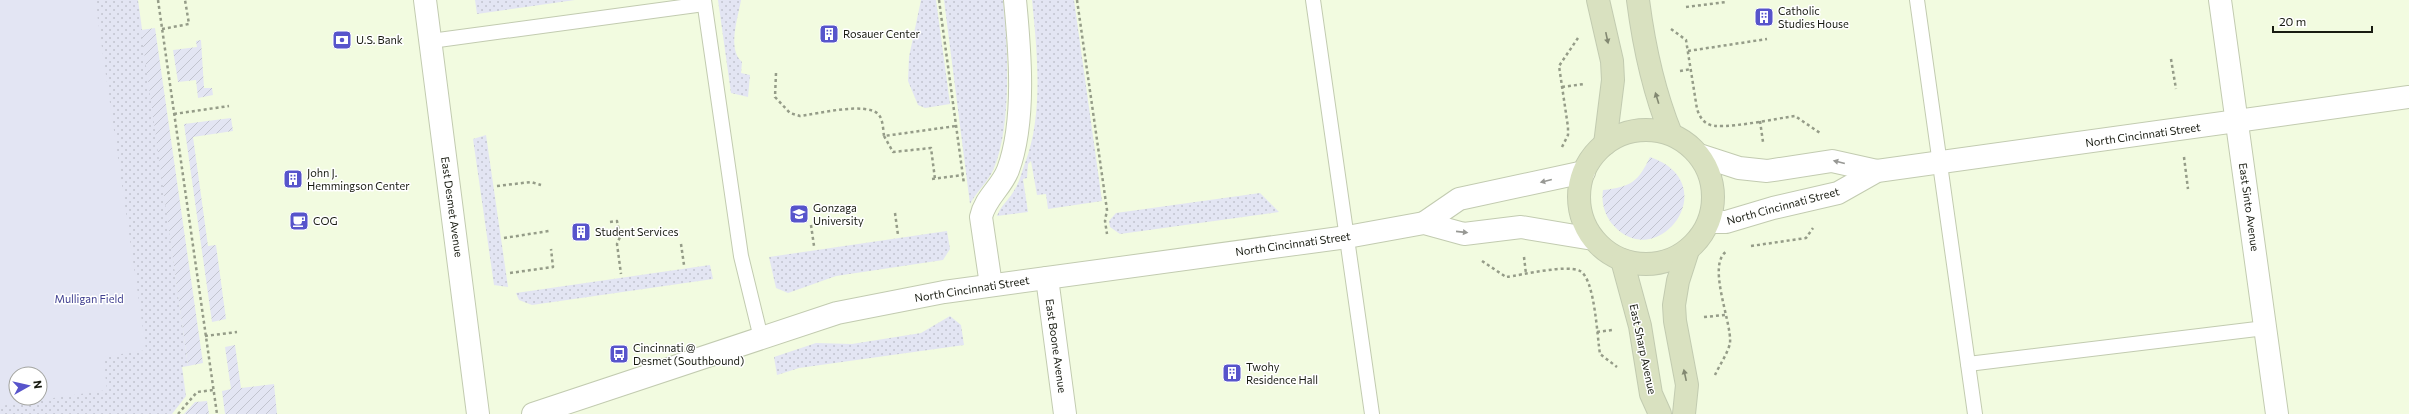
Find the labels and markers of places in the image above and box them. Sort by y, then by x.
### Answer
place label: Catholic Studies House [1778,4,1849,30]
building icon: Catholic Studies House [1753,6,1775,28]
building icon: Rosauer Center [818,23,840,45]
place label: Rosauer Center [843,27,921,40]
bank icon: U.S. Bank [331,29,353,51]
place label: U.S. Bank [356,33,403,46]
place label: John J. Hemmingson Center [307,166,410,192]
building icon: John J. Hemmingson Center [282,168,304,190]
place label: Gonzaga University [813,201,864,227]
school or university icon: Gonzaga University [788,203,810,225]
cafe icon: COG [288,210,310,232]
place label: COG [313,214,338,227]
building icon: Student Services [570,221,592,243]
place label: Student Services [595,225,678,238]
place label: Cincinnati @ Desmet (Southbound) [633,341,744,367]
bus stop icon: Cincinnati @ Desmet (Southbound) [608,343,630,365]
place label: Twohy Residence Hall [1246,360,1318,386]
building icon: Twohy Residence Hall [1221,362,1243,384]

